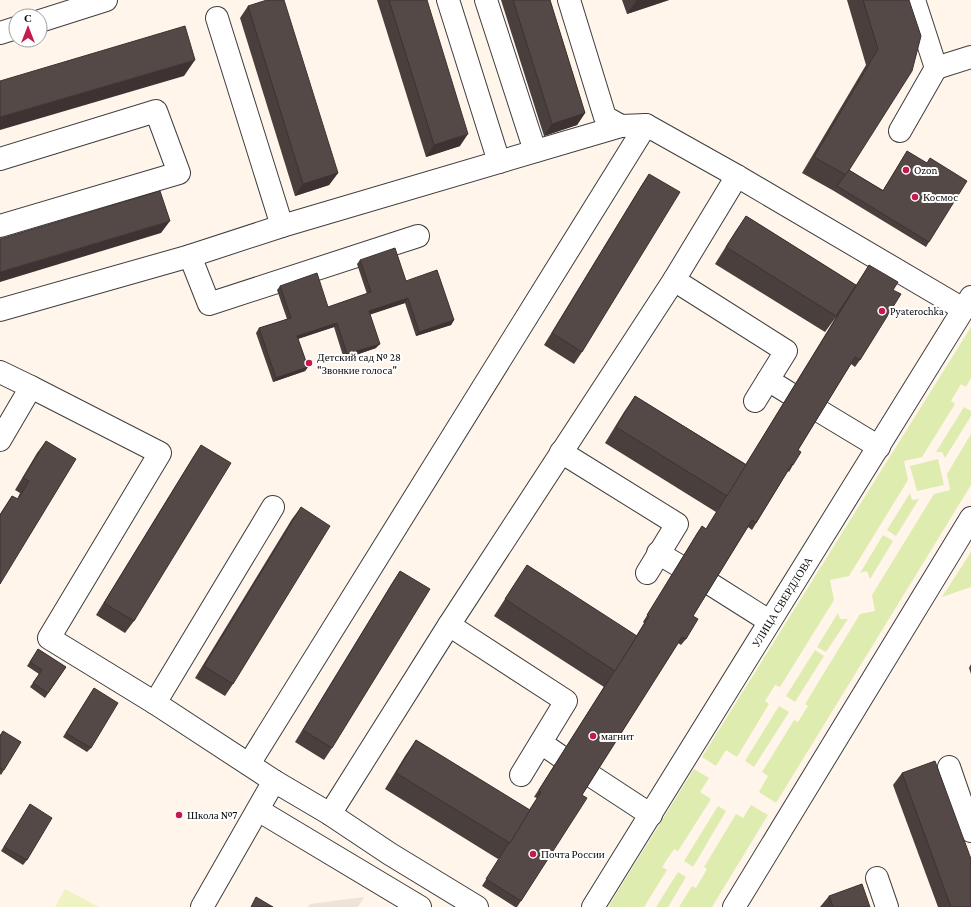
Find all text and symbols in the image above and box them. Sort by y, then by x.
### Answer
north arrow [8,8,48,48]
text: С [24,12,32,24]
place label: Ozon [914,164,937,176]
marker: Ozon [901,165,911,175]
place label: Космос [923,191,958,203]
marker: Космос [910,192,920,202]
place label: Pyaterochka [890,305,944,318]
marker: Pyaterochka [877,306,887,316]
place label: Детский сад № 28 "Звонкие голоса" [317,351,401,376]
marker: Детский сад № 28 "Звонкие голоса" [304,358,314,368]
street label: УЛИЦА СВЕРДЛОВА [750,554,815,649]
place label: магнит [601,730,634,742]
marker: магнит [588,731,598,741]
place label: Школа №7 [187,809,237,821]
marker: Школа №7 [174,810,184,820]
place label: Почта России [541,848,605,860]
marker: Почта России [528,849,538,859]

